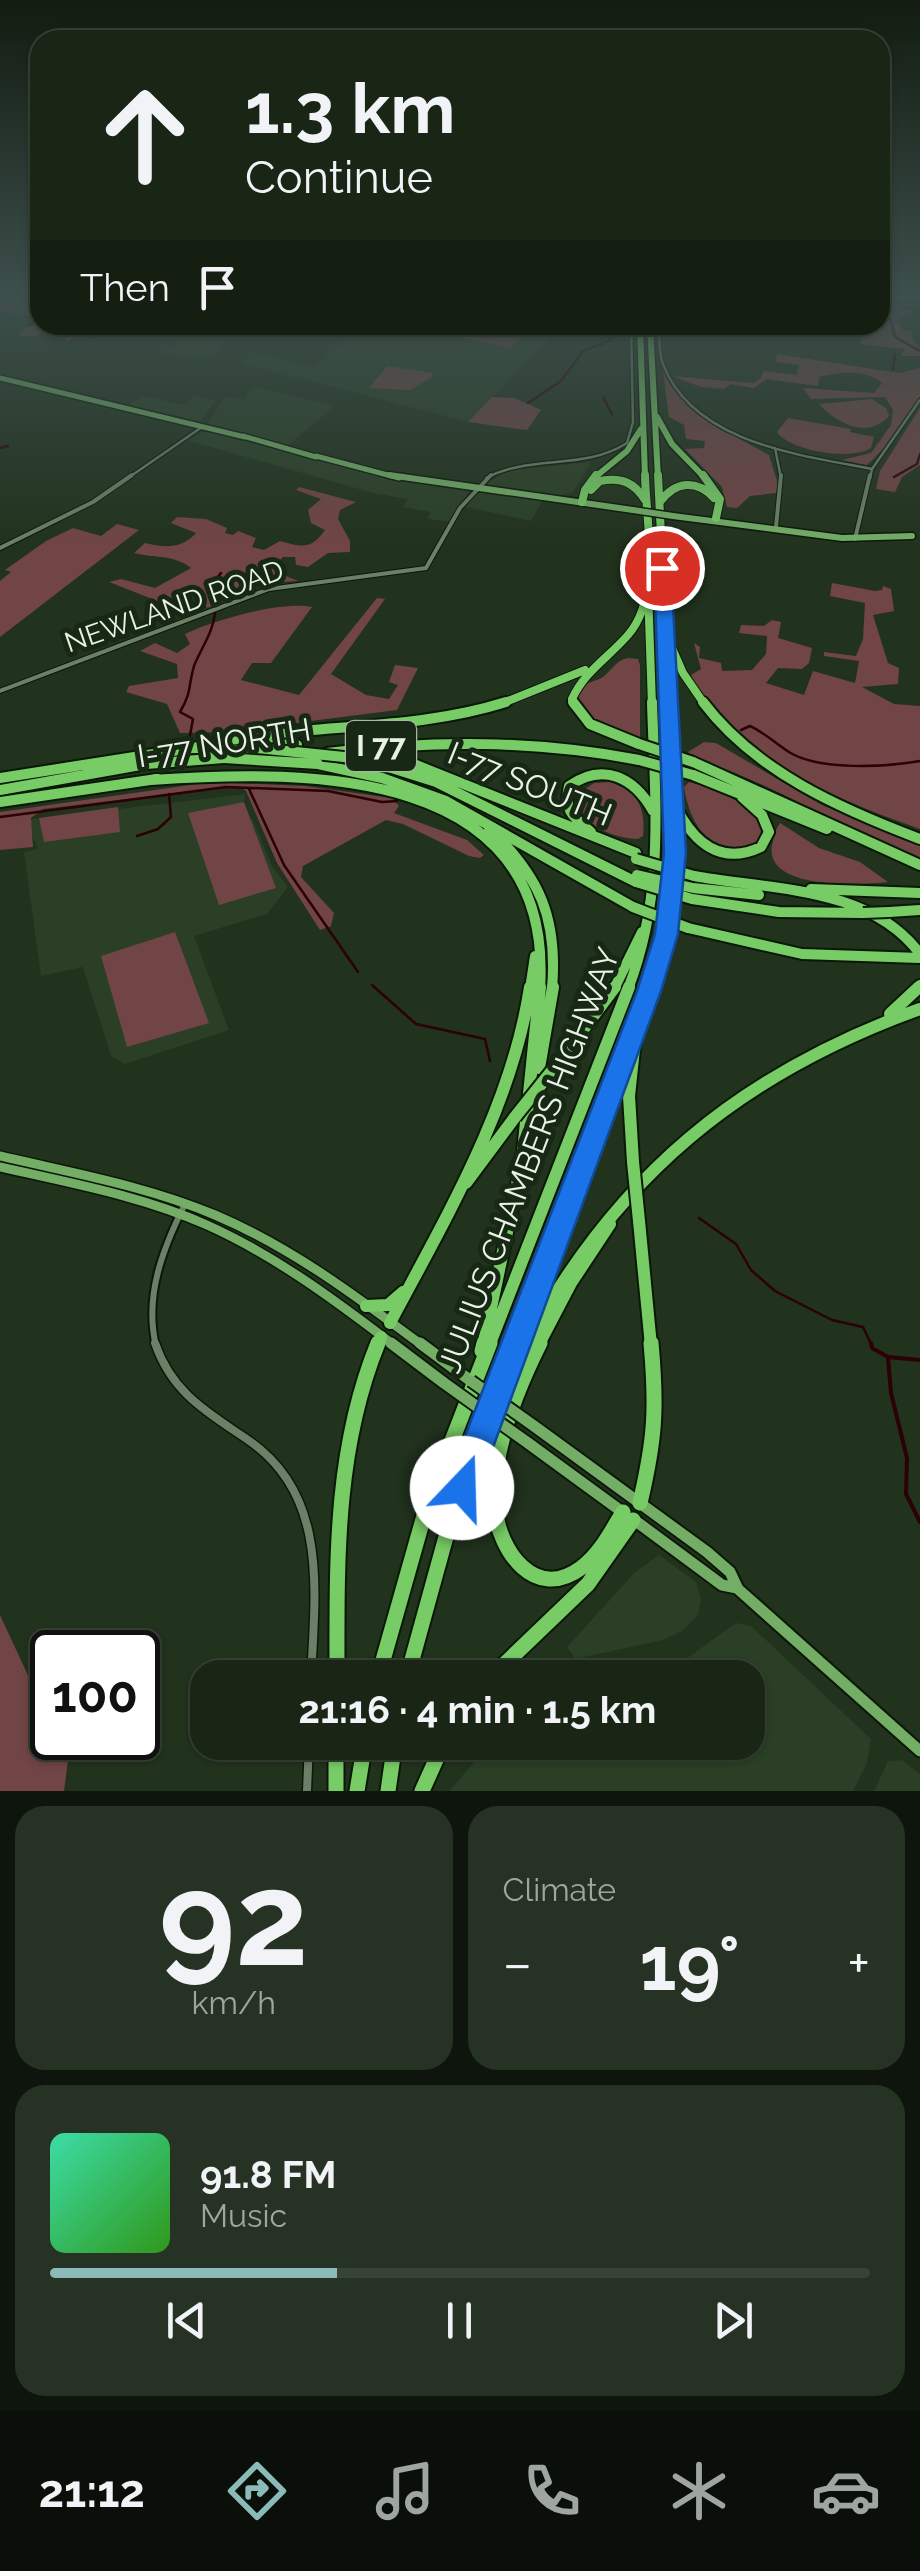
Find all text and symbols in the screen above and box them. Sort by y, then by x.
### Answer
text: 1.3 km [245,67,455,149]
icon: ahead [80,70,210,200]
text: Continue [245,151,433,204]
icon: arrive [190,260,245,315]
text: Then [80,265,170,310]
pin [620,526,705,611]
icon: arrive [635,541,690,596]
street label: NEWLAND ROAD [60,554,288,659]
street label: I-77 NORTH [135,711,313,774]
road number: I 77 [346,721,416,771]
street label: I-77 SOUTH [443,734,618,833]
street label: JULIUS CHAMBERS HIGHWAY [430,942,627,1377]
position arrow [410,1436,514,1540]
speed limit sign: 100 [30,1630,160,1760]
text: 21:16 · 4 min · 1.5 km [299,1687,656,1732]
text: 92 [159,1843,309,1995]
text: Climate [503,1871,616,1908]
text: 19° [639,1919,740,2008]
text: − [503,1931,532,1996]
text: + [847,1931,870,1996]
text: km/h [192,1984,276,2021]
text: 91.8 FM [200,2152,336,2197]
text: Music [200,2197,287,2234]
icon: previous [159,2293,214,2348]
icon: pause [432,2293,487,2348]
icon: next [706,2293,761,2348]
icon: directions [222,2456,292,2526]
icon: music [370,2456,440,2526]
icon: phone [517,2456,587,2526]
icon: climate [664,2456,734,2526]
icon: car [811,2456,881,2526]
text: 21:12 [39,2465,145,2518]

